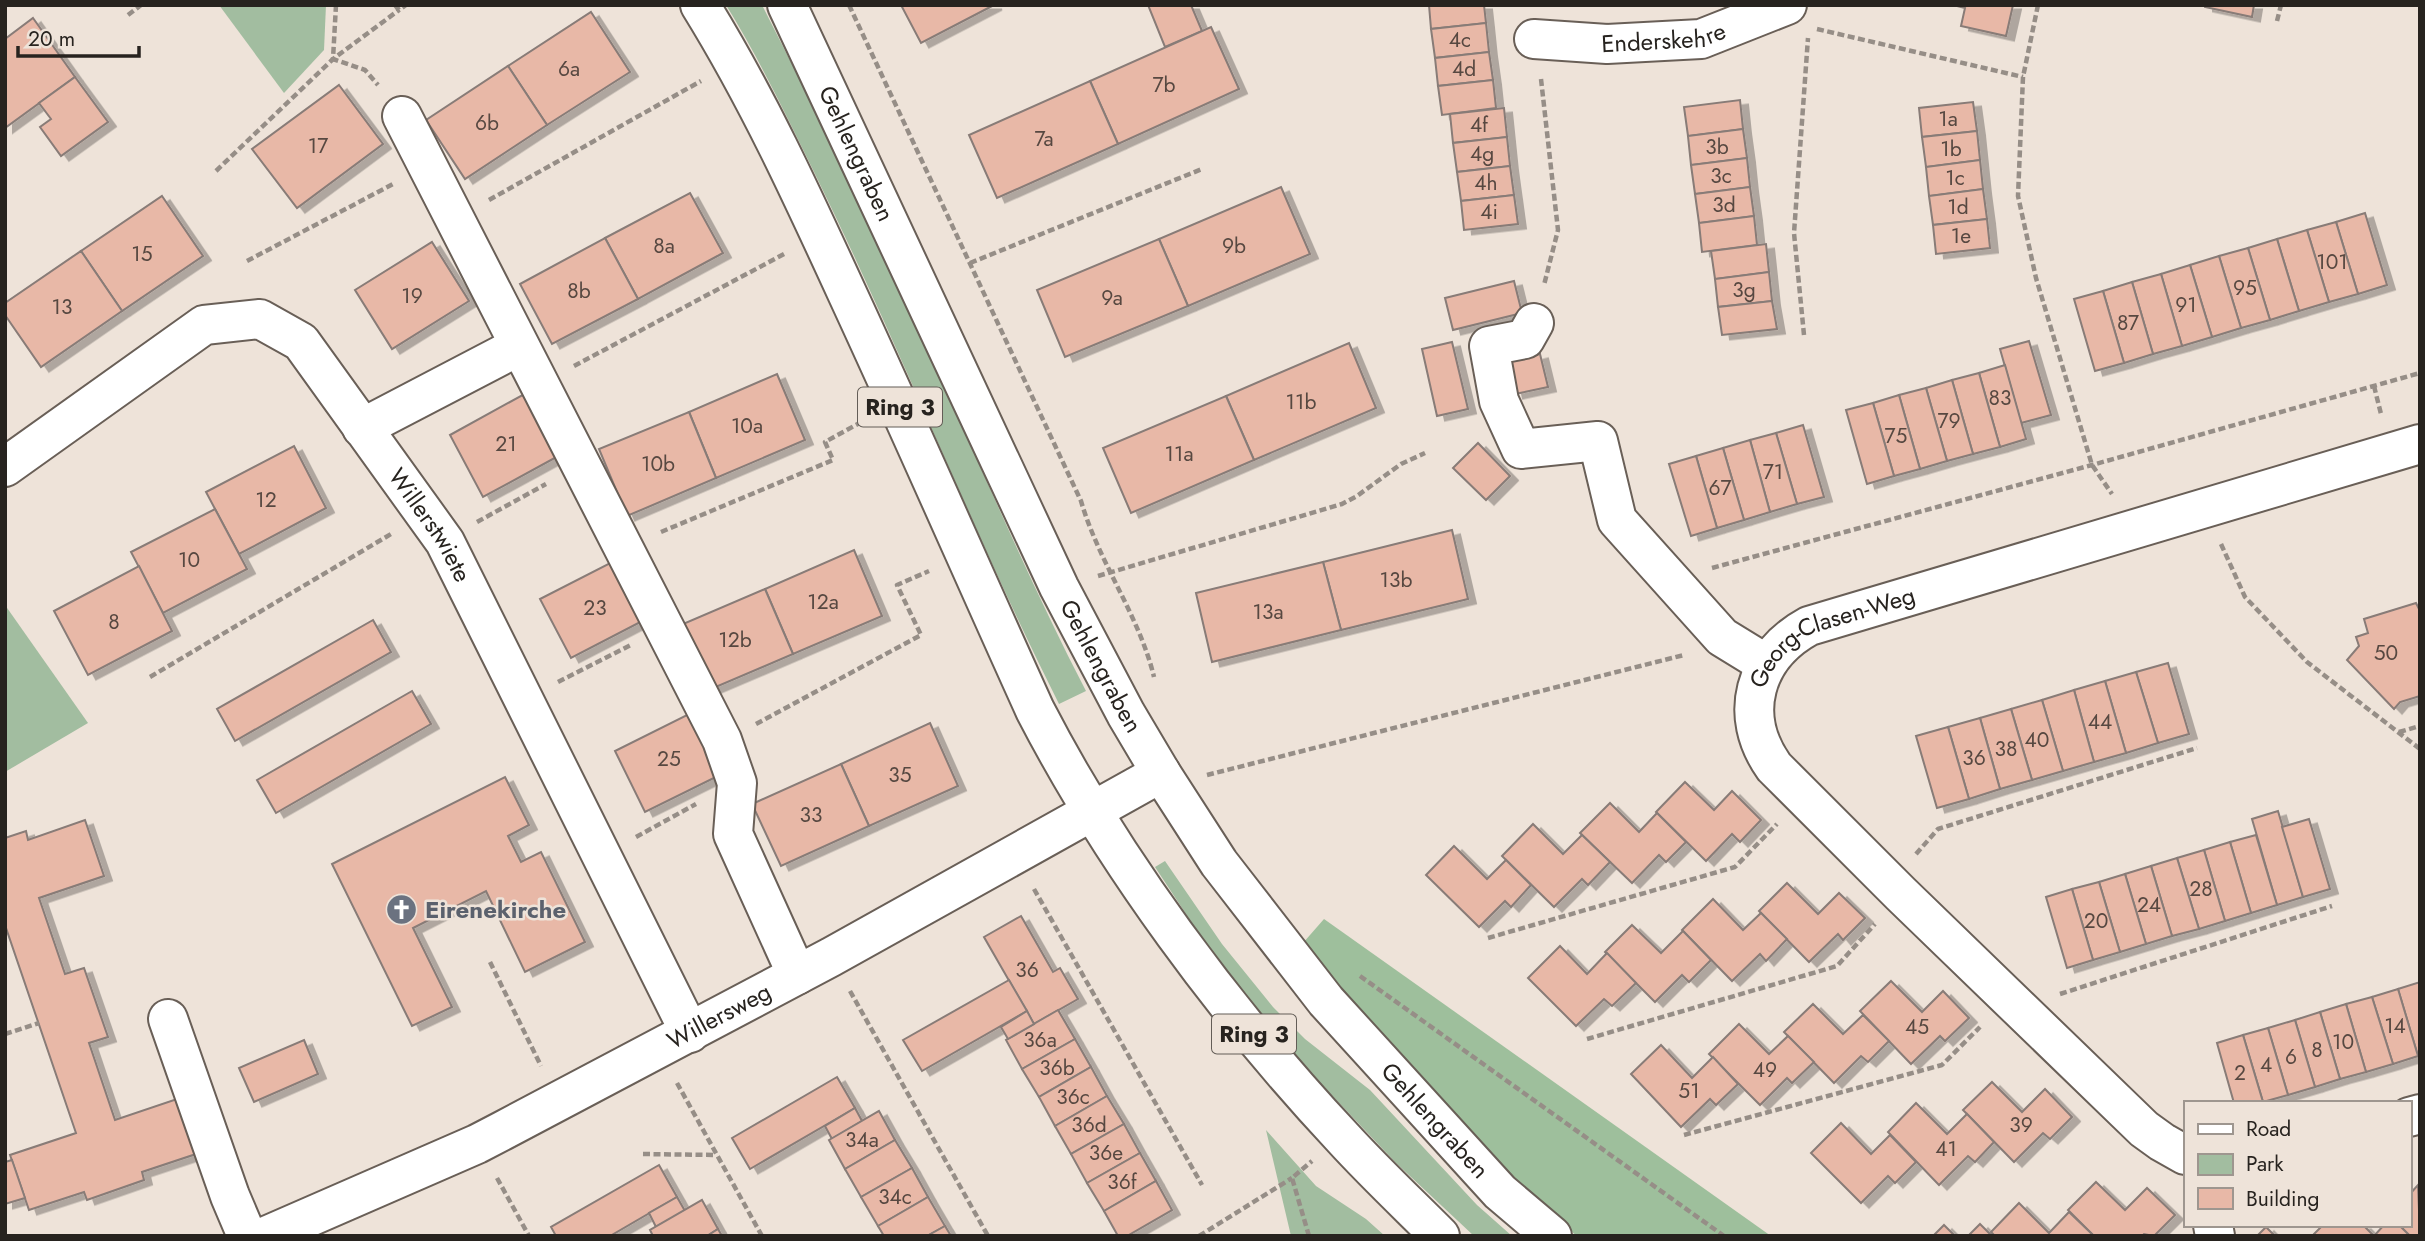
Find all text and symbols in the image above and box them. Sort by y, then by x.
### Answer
street label: Enderskehre [1600,13,1731,61]
scale bar [18,14,138,58]
text: 20 m [28,24,75,54]
house number: 4c [1449,25,1471,55]
house number: 6a [558,54,580,84]
house number: 4d [1452,54,1476,84]
house number: 7b [1153,70,1176,100]
street label: Gehlengraben [810,80,904,227]
house number: 1a [1938,104,1958,134]
house number: 6b [475,108,499,138]
house number: 4f [1470,110,1489,140]
house number: 7a [1034,124,1054,154]
house number: 17 [308,131,328,161]
house number: 3b [1705,132,1729,162]
house number: 1b [1940,134,1962,164]
house number: 4g [1470,139,1494,169]
house number: 3c [1710,161,1732,191]
house number: 1c [1945,163,1965,193]
house number: 4h [1474,168,1498,198]
house number: 3d [1712,190,1736,220]
house number: 1d [1947,192,1969,222]
house number: 4i [1480,197,1498,227]
house number: 1e [1951,221,1971,251]
house number: 8a [653,231,675,261]
house number: 9b [1222,231,1246,261]
house number: 15 [131,239,153,269]
house number: 101 [2316,247,2348,277]
house number: 95 [2233,273,2257,303]
house number: 3g [1732,275,1756,305]
house number: 8b [567,276,591,306]
house number: 19 [401,281,423,311]
house number: 9a [1101,283,1123,313]
house number: 91 [2175,290,2197,320]
house number: 13 [52,292,72,322]
house number: 87 [2117,308,2139,338]
house number: 83 [1989,383,2011,413]
house number: 11b [1286,387,1316,417]
road number: Ring 3 [858,388,942,426]
house number: 79 [1937,406,1961,436]
house number: 10a [731,411,763,441]
house number: 75 [1885,421,1907,451]
house number: 21 [495,429,517,459]
house number: 11a [1164,439,1194,469]
house number: 10b [641,449,675,479]
house number: 71 [1763,457,1783,487]
street label: Willerstwiete [380,461,480,588]
house number: 67 [1708,473,1732,503]
house number: 12 [255,485,277,515]
house number: 10 [178,545,200,575]
house number: 13b [1380,565,1412,595]
street label: Georg-Clasen-Weg [1740,577,1919,693]
house number: 12a [807,587,839,617]
house number: 23 [583,593,607,623]
street label: Gehlengraben [1052,593,1151,739]
house number: 13a [1252,597,1284,627]
house number: 8 [108,607,120,637]
house number: 12b [718,625,752,655]
house number: 50 [2374,638,2398,668]
house number: 44 [2088,707,2112,737]
house number: 40 [2025,725,2049,755]
house number: 38 [1995,734,2017,764]
house number: 36 [1962,743,1986,773]
house number: 25 [657,744,681,774]
house number: 35 [888,760,912,790]
house number: 33 [800,800,822,830]
house number: 28 [2189,874,2213,904]
house number: 24 [2137,890,2161,920]
place label: Eirenekirche [425,892,566,927]
church icon: Eirenekirche [385,893,419,927]
house number: 20 [2084,906,2108,936]
house number: 36 [1015,955,1039,985]
street label: Willersweg [661,974,777,1058]
house number: 14 [2384,1011,2406,1041]
house number: 45 [1905,1012,1929,1042]
road number: Ring 3 [1212,1015,1296,1054]
house number: 36a [1023,1025,1057,1055]
house number: 10 [2332,1027,2354,1057]
house number: 8 [2311,1035,2323,1065]
house number: 6 [2285,1042,2297,1072]
house number: 4 [2260,1050,2272,1080]
house number: 36b [1039,1053,1075,1083]
street label: Gehlengraben [1373,1054,1497,1186]
house number: 49 [1753,1055,1777,1085]
house number: 2 [2234,1058,2246,1088]
house number: 51 [1678,1076,1700,1106]
house number: 36c [1056,1082,1090,1112]
legend [2184,1101,2411,1227]
house number: 36d [1071,1110,1107,1140]
house number: 39 [2009,1110,2033,1140]
text: Road [2246,1114,2291,1144]
house number: 34a [845,1125,879,1155]
house number: 41 [1935,1134,1957,1164]
house number: 36e [1089,1138,1123,1168]
text: Park [2246,1149,2284,1179]
house number: 36f [1107,1167,1138,1197]
house number: 34c [878,1182,912,1212]
text: Building [2246,1184,2319,1214]

